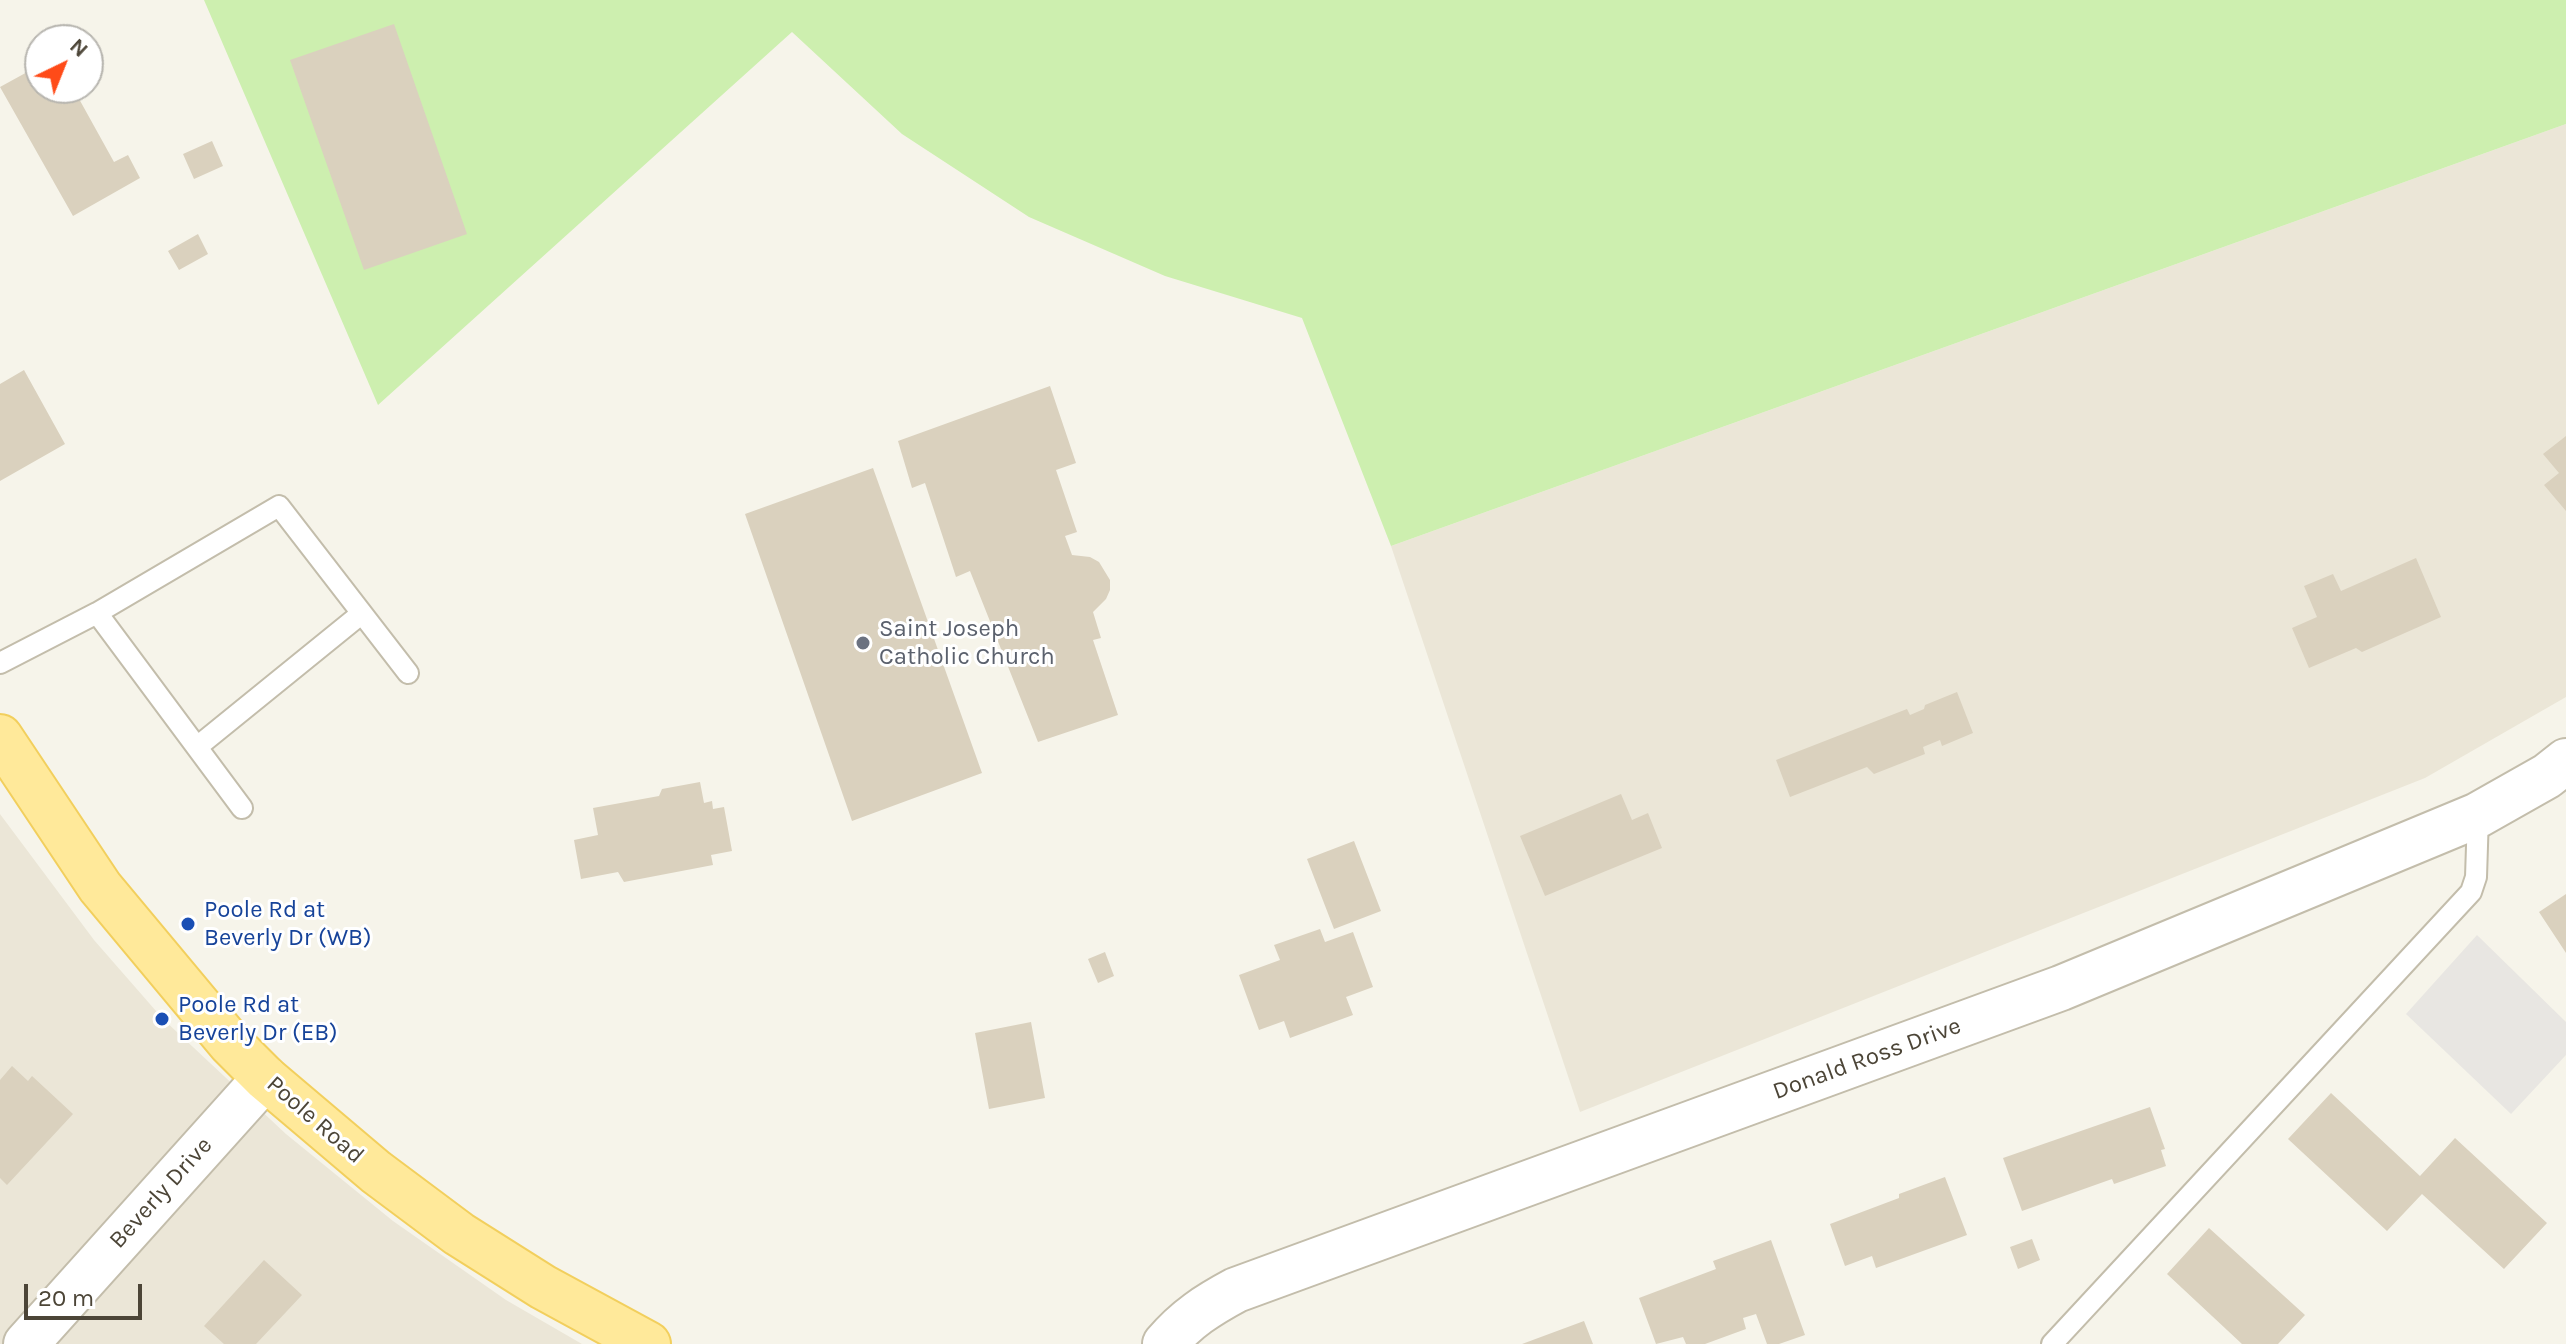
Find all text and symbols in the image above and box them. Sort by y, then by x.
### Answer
north arrow [24,24,104,104]
text: N [64,33,94,63]
place label: Saint Joseph Catholic Church [879,615,1055,671]
marker: Saint Joseph Catholic Church [854,634,872,652]
place label: Poole Rd at Beverly Dr (WB) [204,896,372,952]
marker: Poole Rd at Beverly Dr (WB) [179,915,197,933]
place label: Poole Rd at Beverly Dr (EB) [178,991,338,1047]
marker: Poole Rd at Beverly Dr (EB) [153,1010,171,1028]
street label: Donald Ross Drive [1769,1012,1965,1106]
street label: Poole Road [260,1070,370,1170]
street label: Beverly Drive [103,1131,219,1255]
scale bar [28,1268,146,1318]
text: 20 m [38,1284,94,1312]

